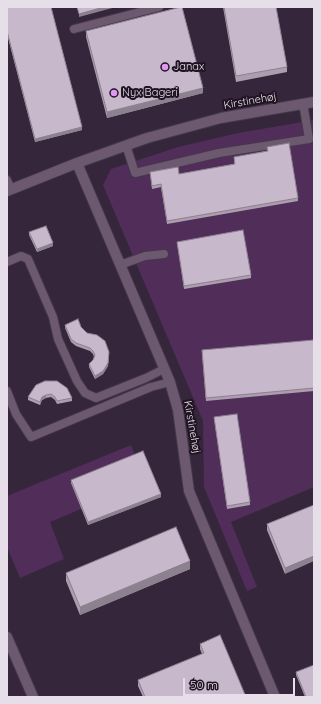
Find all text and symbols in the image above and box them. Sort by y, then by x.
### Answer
place label: Janax [173,60,204,74]
marker: Janax [160,62,170,72]
place label: Nyx Bageri [122,86,178,100]
marker: Nyx Bageri [109,88,119,98]
street label: Kirstinehøj [222,90,278,112]
street label: Kirstinehøj [181,399,203,455]
scale bar [185,670,297,696]
text: 50 m [190,677,218,692]

